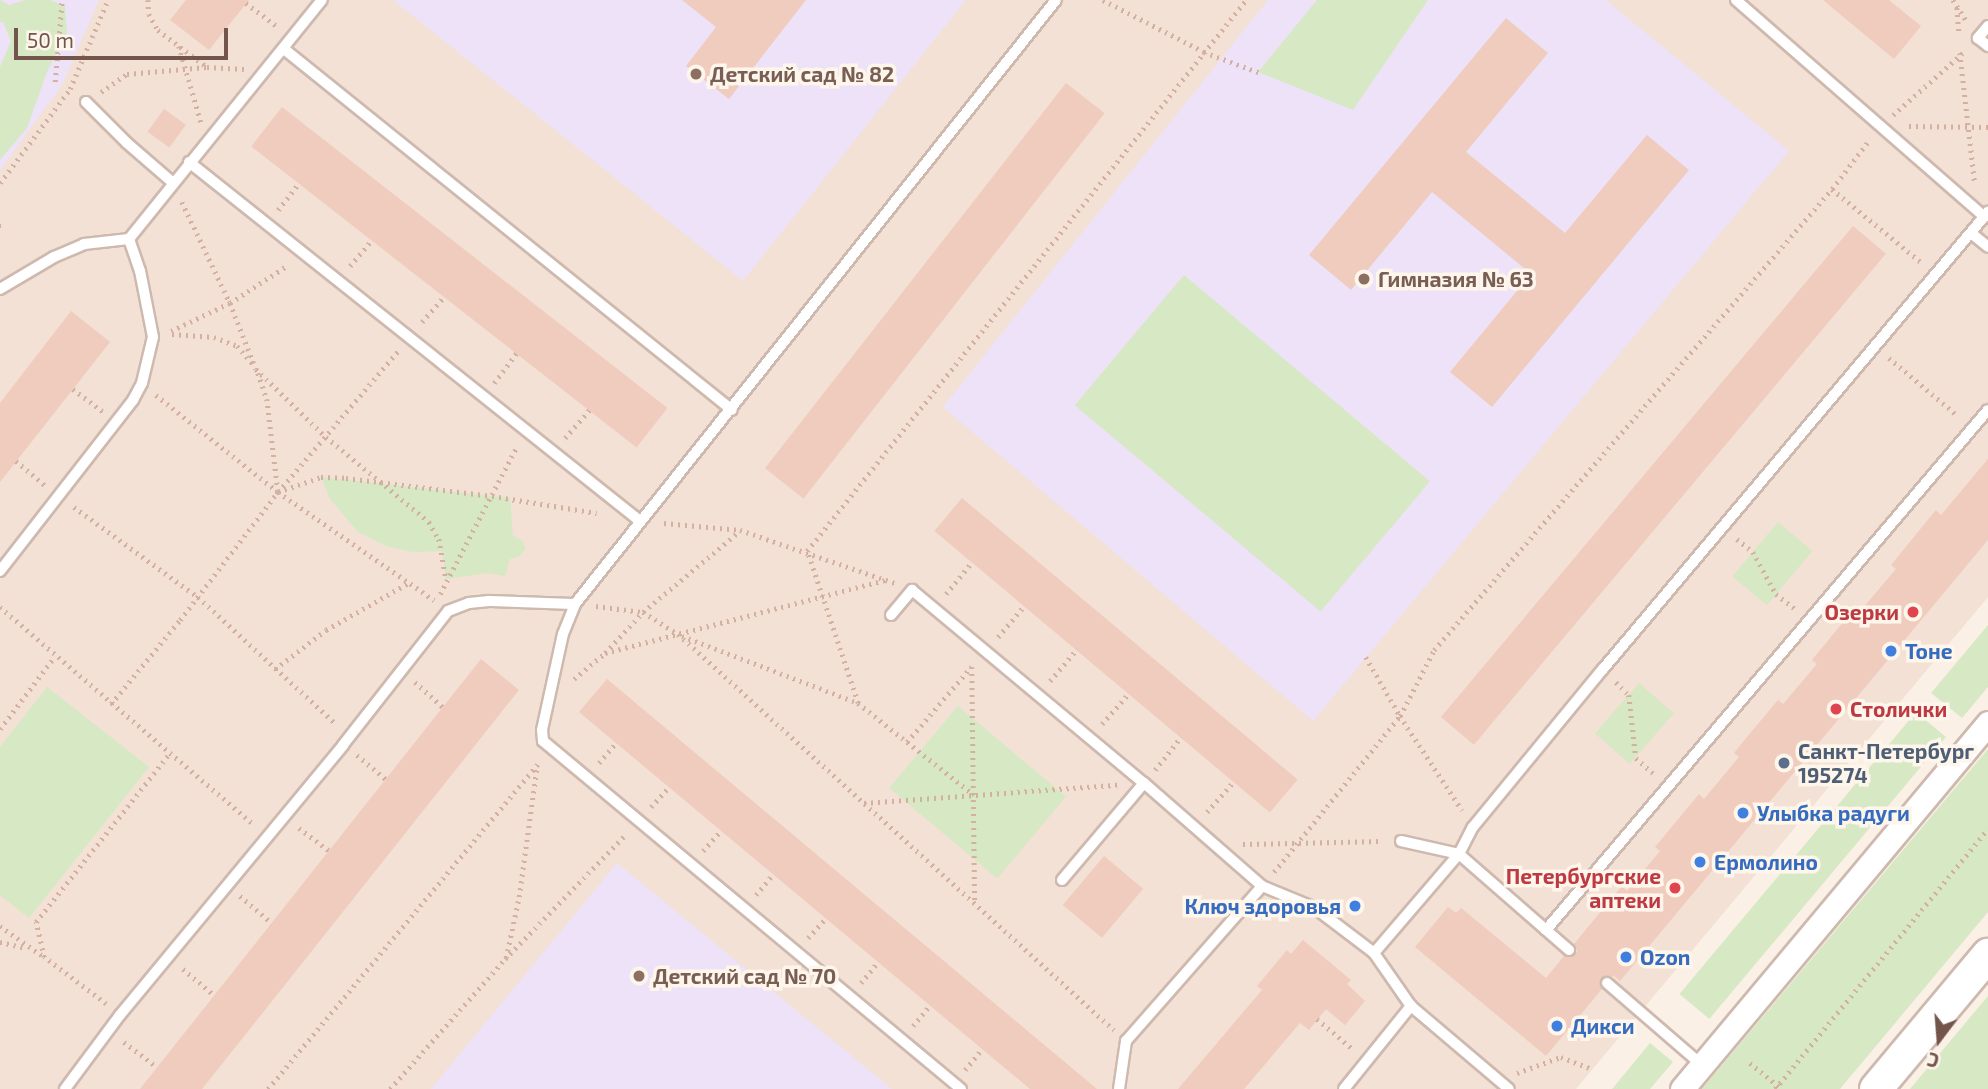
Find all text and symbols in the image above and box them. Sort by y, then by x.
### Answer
scale bar [18,14,231,58]
text: 50 m [27,27,74,52]
place label: Детский сад № 82 [710,61,894,87]
marker: Детский сад № 82 [688,66,704,82]
place label: Гимназия № 63 [1378,266,1534,292]
marker: Гимназия № 63 [1356,271,1372,287]
place label: Озерки [1825,599,1899,625]
marker: Озерки [1905,604,1921,620]
place label: Тоне [1905,638,1953,664]
marker: Тоне [1883,643,1899,659]
place label: Столички [1850,696,1947,722]
marker: Столички [1828,701,1844,717]
place label: Санкт-Петербург 195274 [1798,738,1974,788]
marker: Санкт-Петербург 195274 [1776,755,1792,771]
place label: Улыбка радуги [1757,800,1910,826]
marker: Улыбка радуги [1735,805,1751,821]
place label: Ермолино [1714,849,1818,875]
marker: Ермолино [1692,854,1708,870]
place label: Петербургские аптеки [1506,863,1661,913]
marker: Петербургские аптеки [1667,880,1683,896]
place label: Ключ здоровья [1184,893,1341,919]
marker: Ключ здоровья [1347,898,1363,914]
place label: Ozon [1640,944,1690,970]
marker: Ozon [1618,949,1634,965]
place label: Детский сад № 70 [653,963,836,989]
marker: Детский сад № 70 [631,968,647,984]
north arrow [1904,1005,1974,1075]
place label: Дикси [1571,1013,1635,1039]
marker: Дикси [1549,1018,1565,1034]
text: С [1925,1048,1942,1073]

